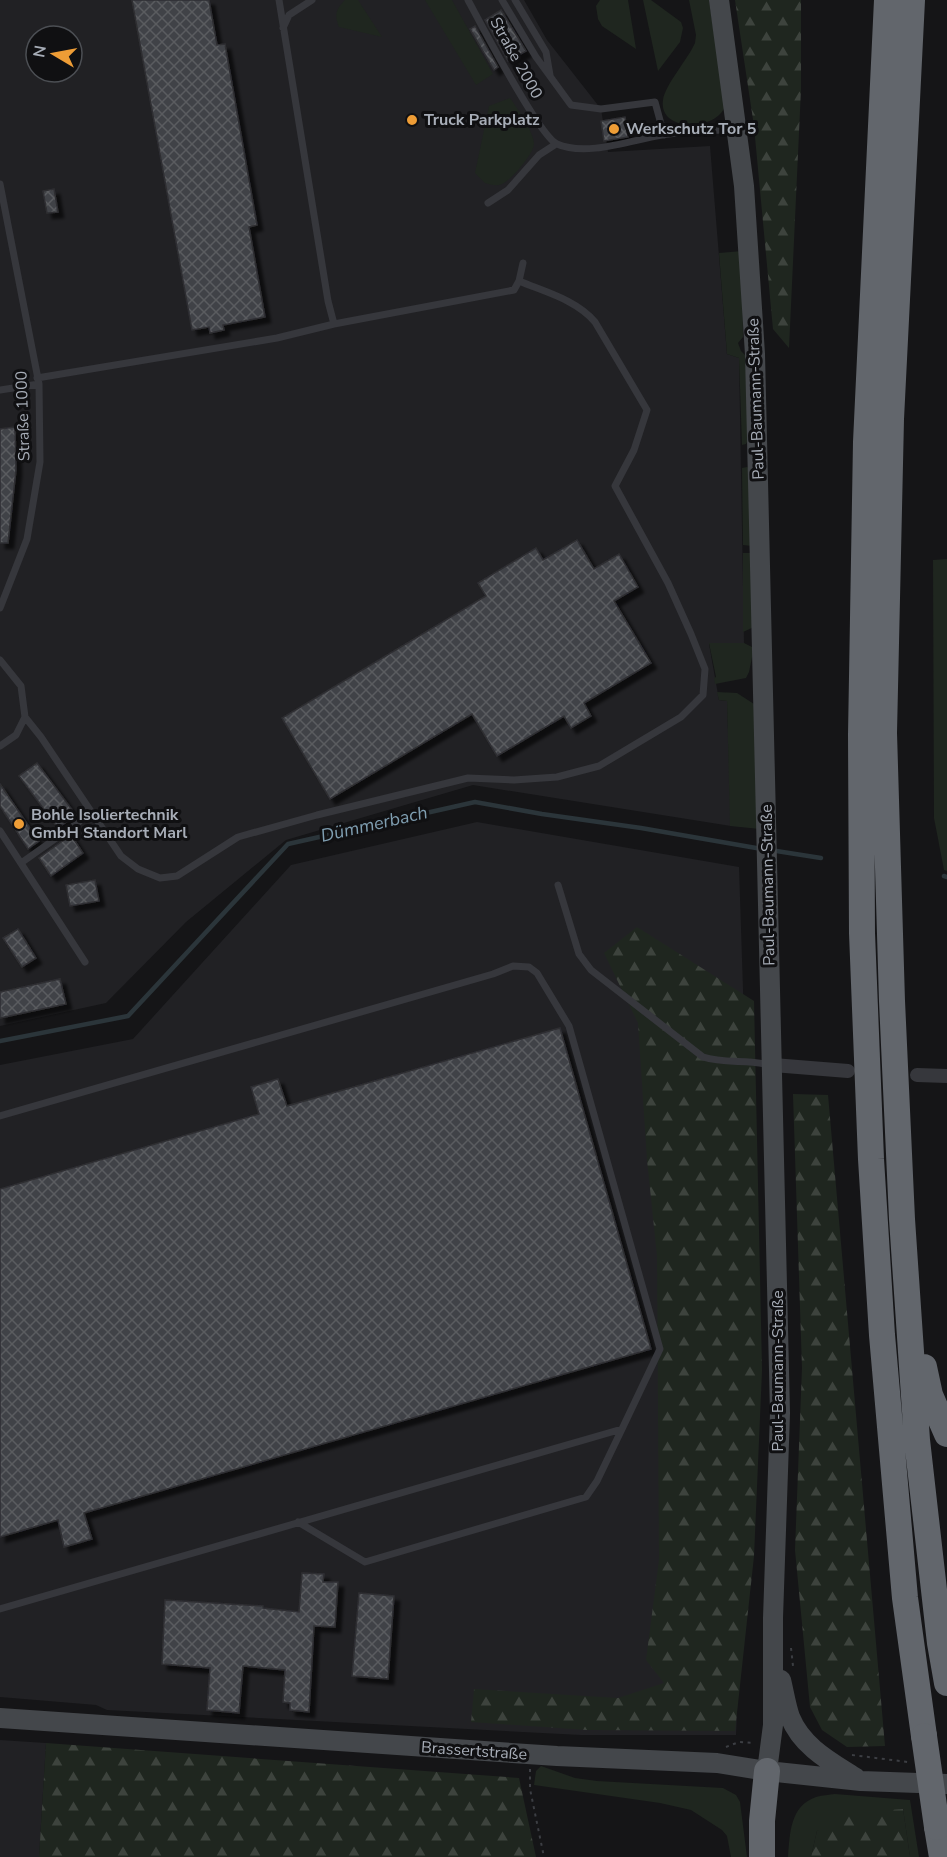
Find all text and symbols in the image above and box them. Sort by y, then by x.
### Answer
street label: Straße 2000 [484,13,548,103]
north arrow [24,24,84,84]
text: N [28,44,52,59]
place label: Truck Parkplatz [424,109,540,131]
marker: Truck Parkplatz [405,113,419,127]
place label: Werkschutz Tor 5 [626,118,756,140]
marker: Werkschutz Tor 5 [607,122,621,136]
street label: Paul-Baumann-Straße [742,318,770,480]
street label: Straße 1000 [10,370,36,462]
water label: Dümmerbach [318,800,430,848]
place label: Bohle Isoliertechnik GmbH Standort Marl [31,804,187,844]
street label: Paul-Baumann-Straße [756,804,780,966]
marker: Bohle Isoliertechnik GmbH Standort Marl [12,817,26,831]
street label: Paul-Baumann-Straße [767,1290,789,1452]
street label: Brassertstraße [420,1736,528,1766]

